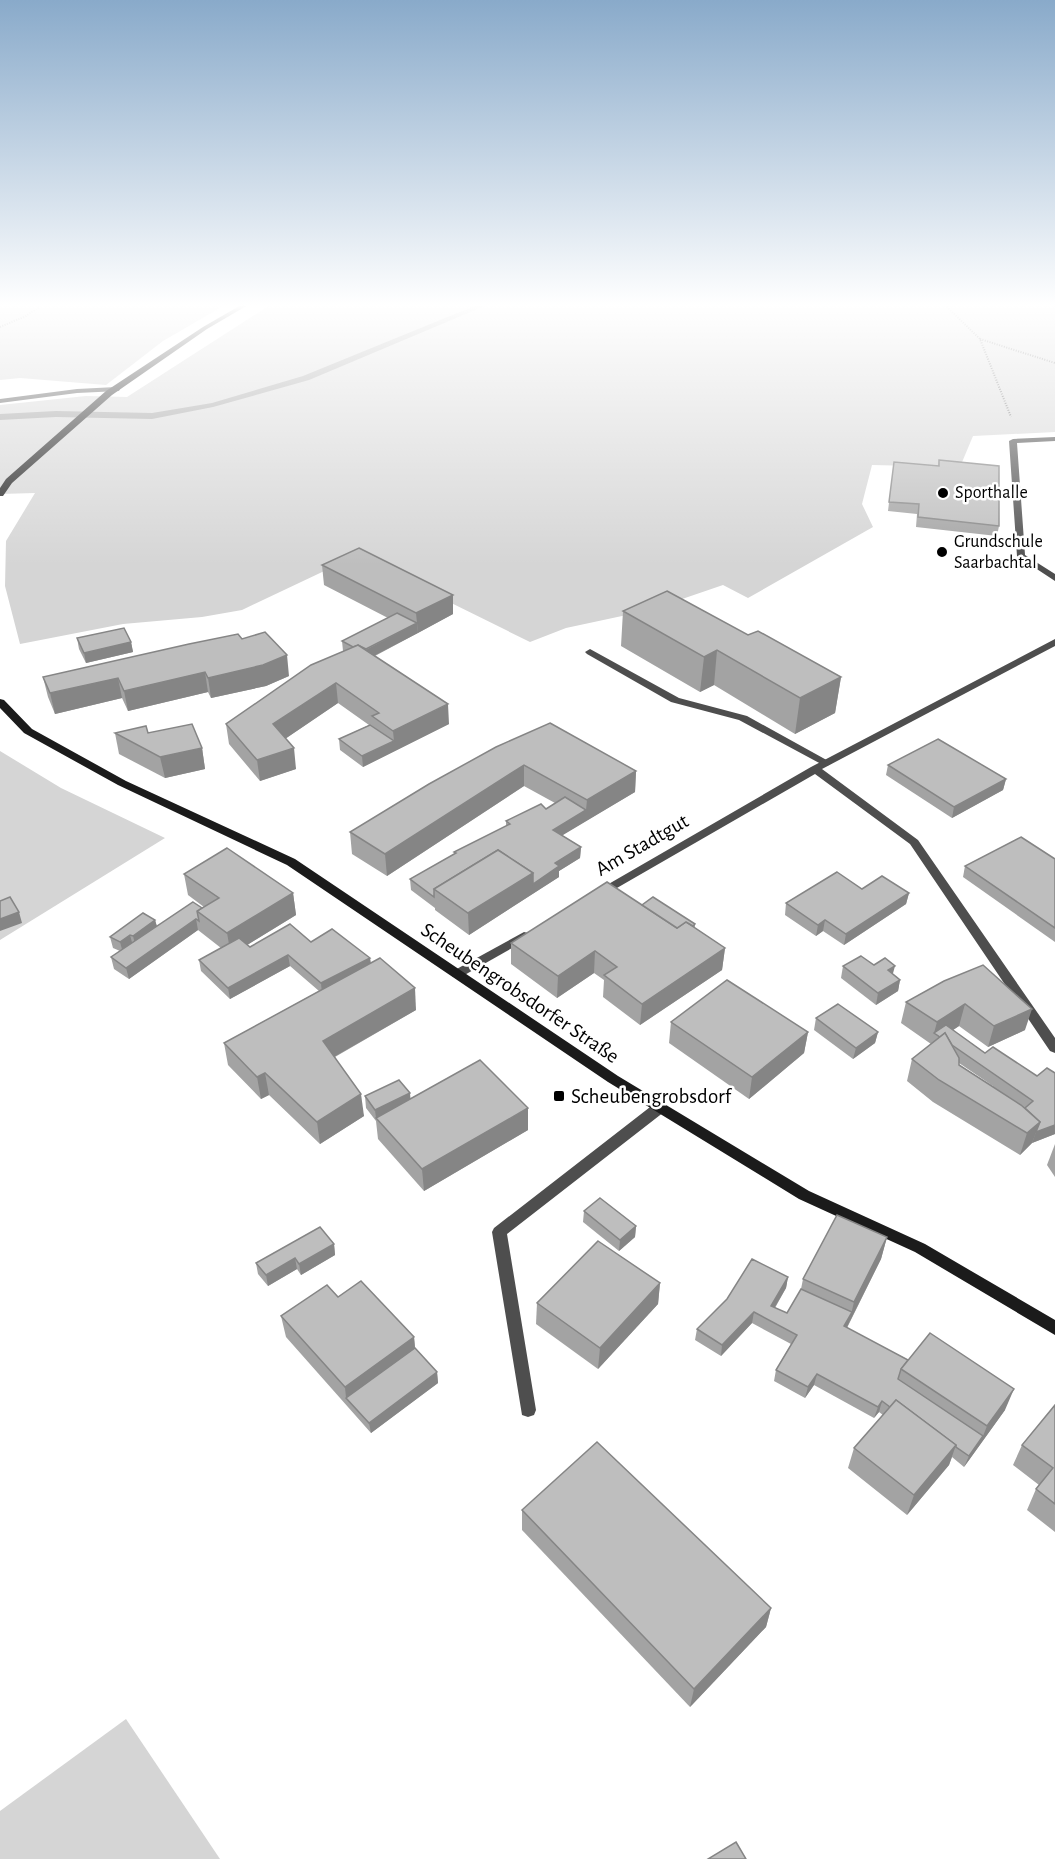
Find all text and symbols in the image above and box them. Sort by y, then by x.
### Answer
place label: Sporthalle [955,484,1028,502]
marker: Sporthalle [936,486,950,500]
place label: Grundschule Saarbachtal [954,533,1043,572]
marker: Grundschule Saarbachtal [935,545,949,559]
street label: Am Stadtgut [592,810,692,880]
street label: Scheubengrobsdorfer Straße [417,919,623,1067]
place label: Scheubengrobsdorf [571,1086,733,1107]
marker: Scheubengrobsdorf [552,1089,566,1103]

